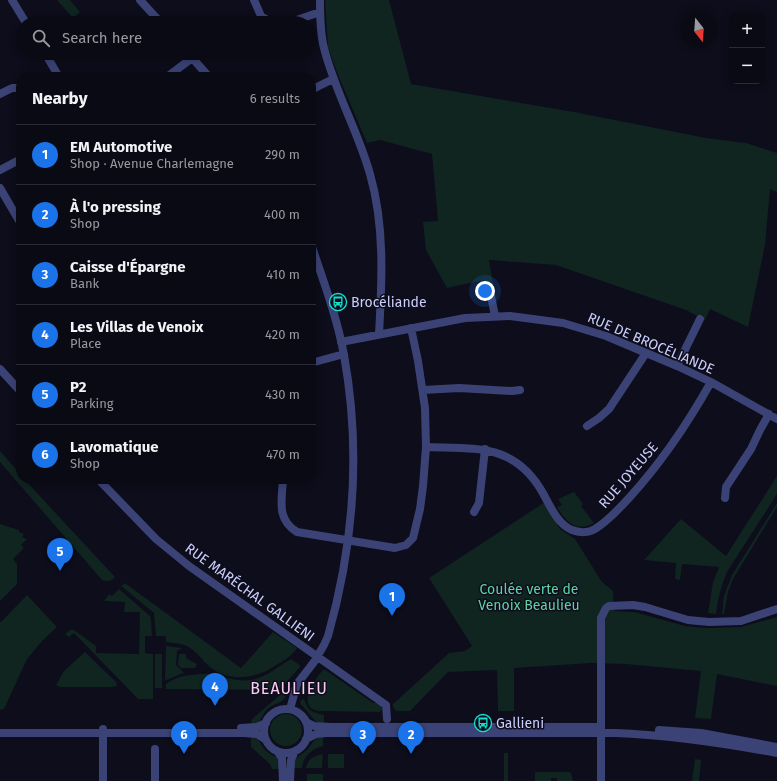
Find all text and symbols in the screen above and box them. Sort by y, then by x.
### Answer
north arrow [681,12,717,48]
map controls [729,12,765,84]
button: + [729,12,765,48]
search box [16,16,316,60]
icon: search [30,27,52,49]
text: Search here [62,29,142,47]
button: − [729,48,765,84]
text: Nearby [32,88,87,109]
text: 6 results [250,91,300,106]
text: EM Automotive [70,138,172,156]
text: 1 [42,147,48,162]
text: 290 m [265,147,300,162]
text: Shop · Avenue Charlemagne [70,156,234,171]
text: À l'o pressing [70,198,161,216]
text: 2 [42,207,48,222]
text: 400 m [264,207,300,222]
text: Shop [70,216,100,231]
text: Caisse d'Épargne [70,258,186,276]
text: 3 [42,267,48,282]
text: 410 m [266,267,300,282]
text: Bank [70,276,99,291]
your location [475,281,495,301]
bus stop icon: Brocéliande [328,292,348,312]
place label: Brocéliande [351,294,427,311]
street label: RUE DE BROCÉLIANDE [585,308,717,378]
text: Les Villas de Venoix [70,318,204,336]
text: 4 [41,327,49,342]
text: 420 m [265,327,300,342]
text: Place [70,336,101,351]
text: P2 [70,378,86,396]
text: 5 [42,387,48,402]
text: 430 m [265,387,300,402]
text: Parking [70,396,114,411]
text: Lavomatique [70,438,159,456]
street label: RUE JOYEUSE [595,439,662,512]
text: 6 [41,447,49,462]
text: 470 m [266,447,300,462]
text: Shop [70,456,100,471]
pin: 5 [47,538,73,571]
street label: RUE MARÉCHAL GALLIENI [182,539,318,645]
park label: Coulée verte de Venoix Beaulieu [478,581,580,614]
pin: 1 [379,583,405,616]
pin: 4 [202,673,228,706]
district label: BEAULIEU [250,679,328,698]
bus stop icon: Gallieni [473,713,493,733]
place label: Gallieni [496,715,544,732]
pin: 6 [171,721,197,754]
pin: 3 [350,721,376,754]
pin: 2 [398,721,424,754]

